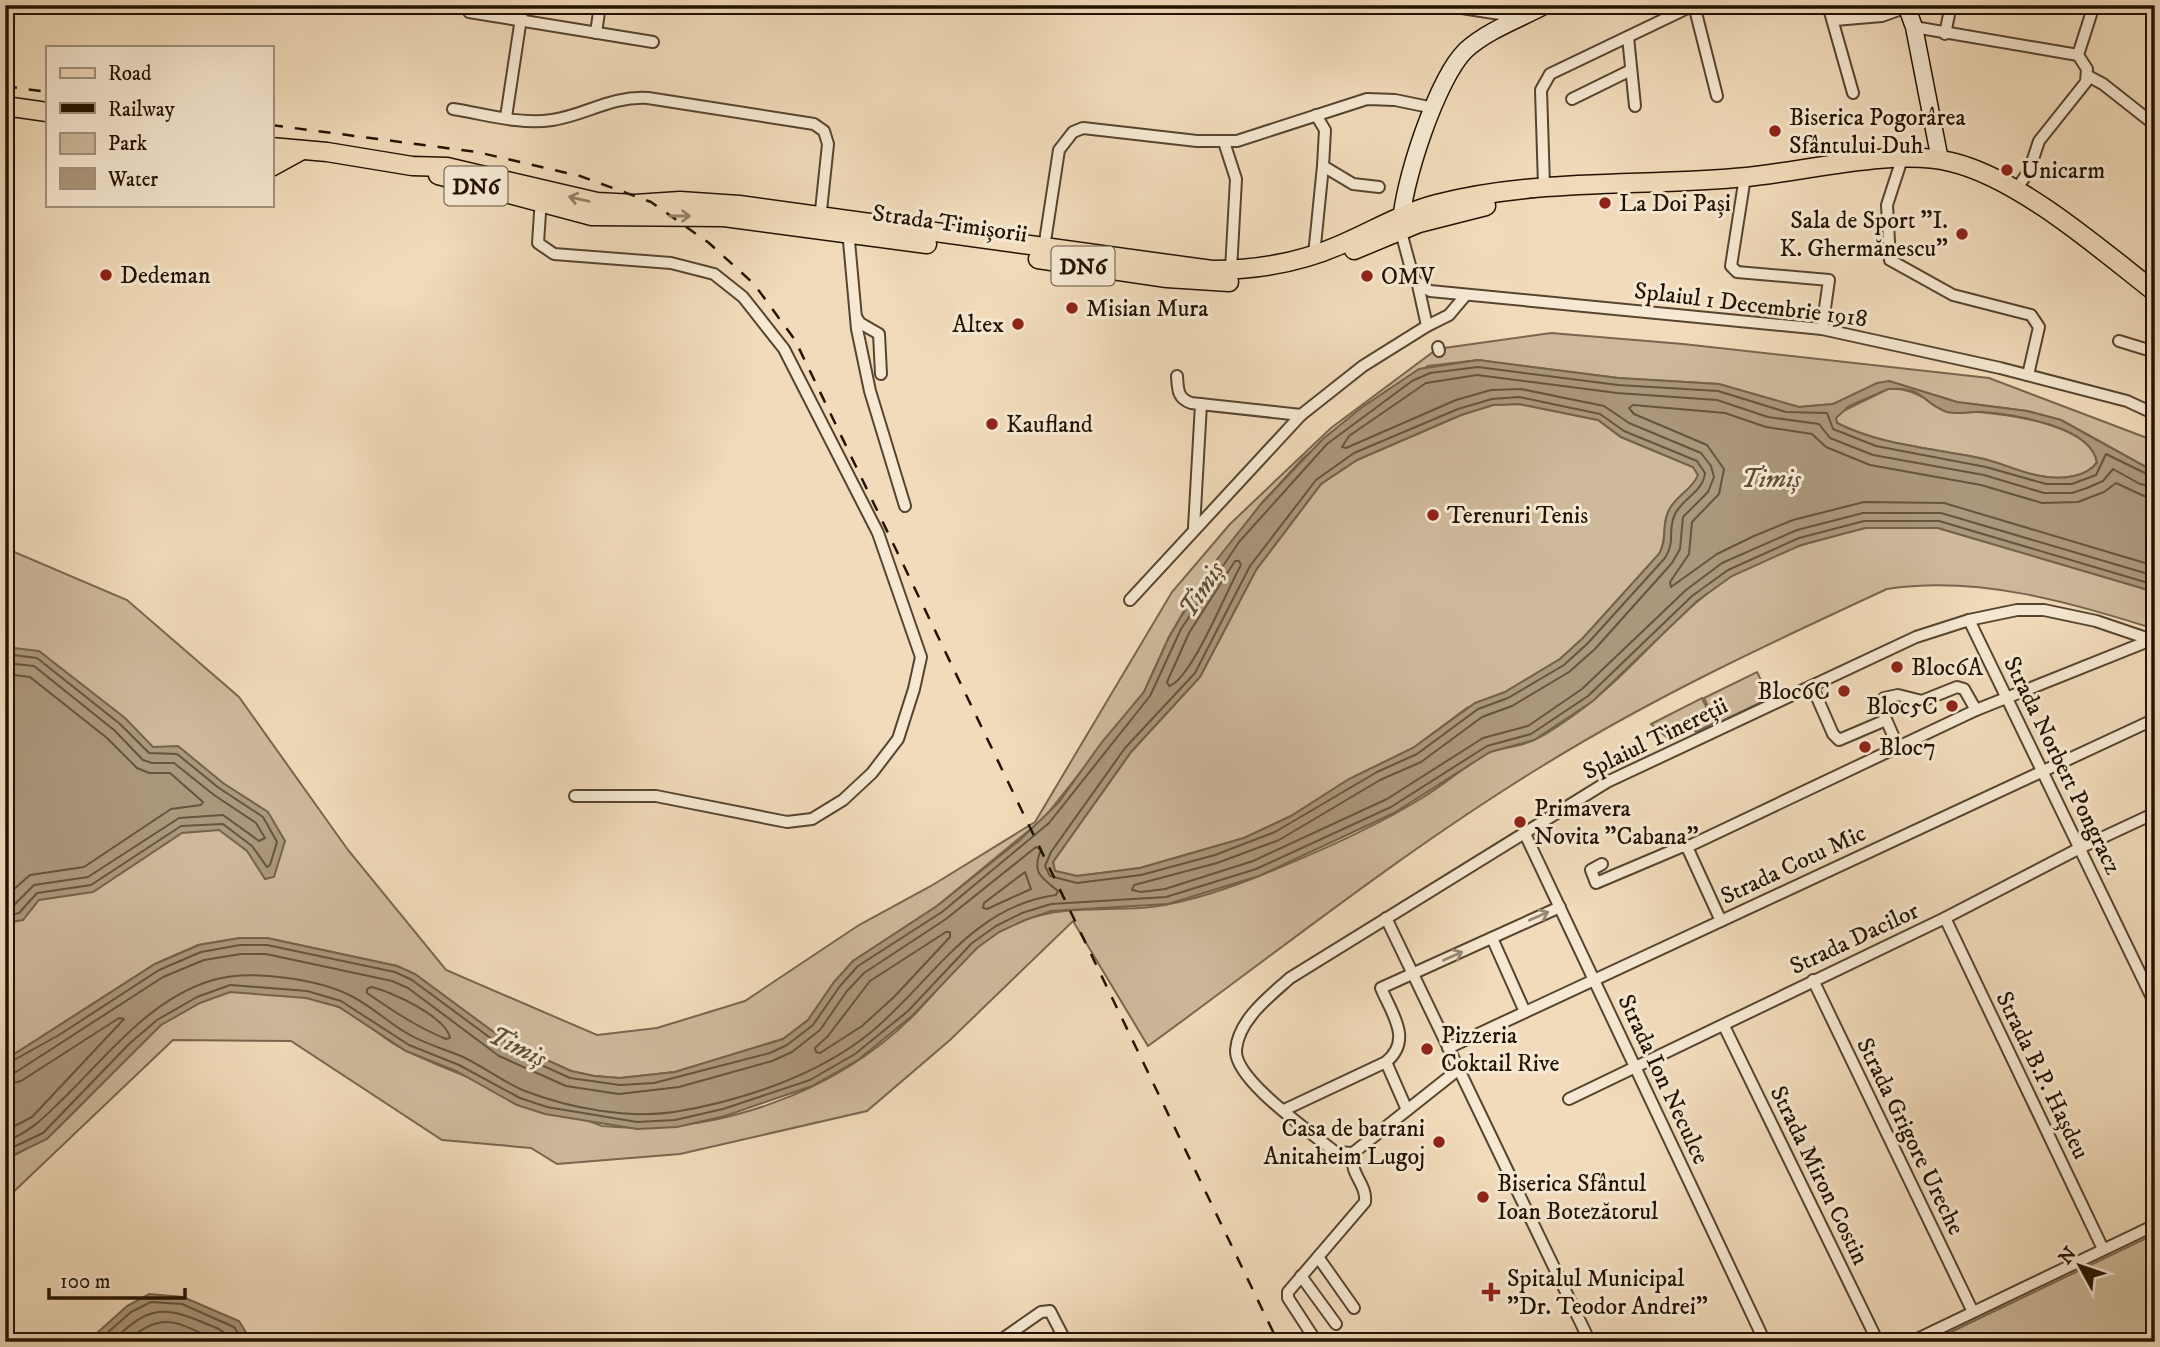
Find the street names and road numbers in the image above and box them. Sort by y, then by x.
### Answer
road number: DN6 [444,167,508,206]
street label: Strada Timișorii [870,198,1029,250]
road number: DN6 [1052,246,1114,286]
street label: Splaiul 1 Decembrie 1918 [1633,276,1869,334]
street label: Strada Norbert Pongracz [1996,652,2128,880]
street label: Splaiul Tinereții [1578,691,1733,787]
street label: Strada Cotu Mic [1716,818,1871,912]
street label: Strada Dacilor [1785,896,1924,982]
street label: Strada B.P. Hașdeu [1989,987,2096,1164]
street label: Strada Ion Neculce [1611,990,1716,1169]
street label: Strada Grigore Ureche [1849,1033,1971,1240]
street label: Strada Miron Costin [1763,1081,1876,1270]

